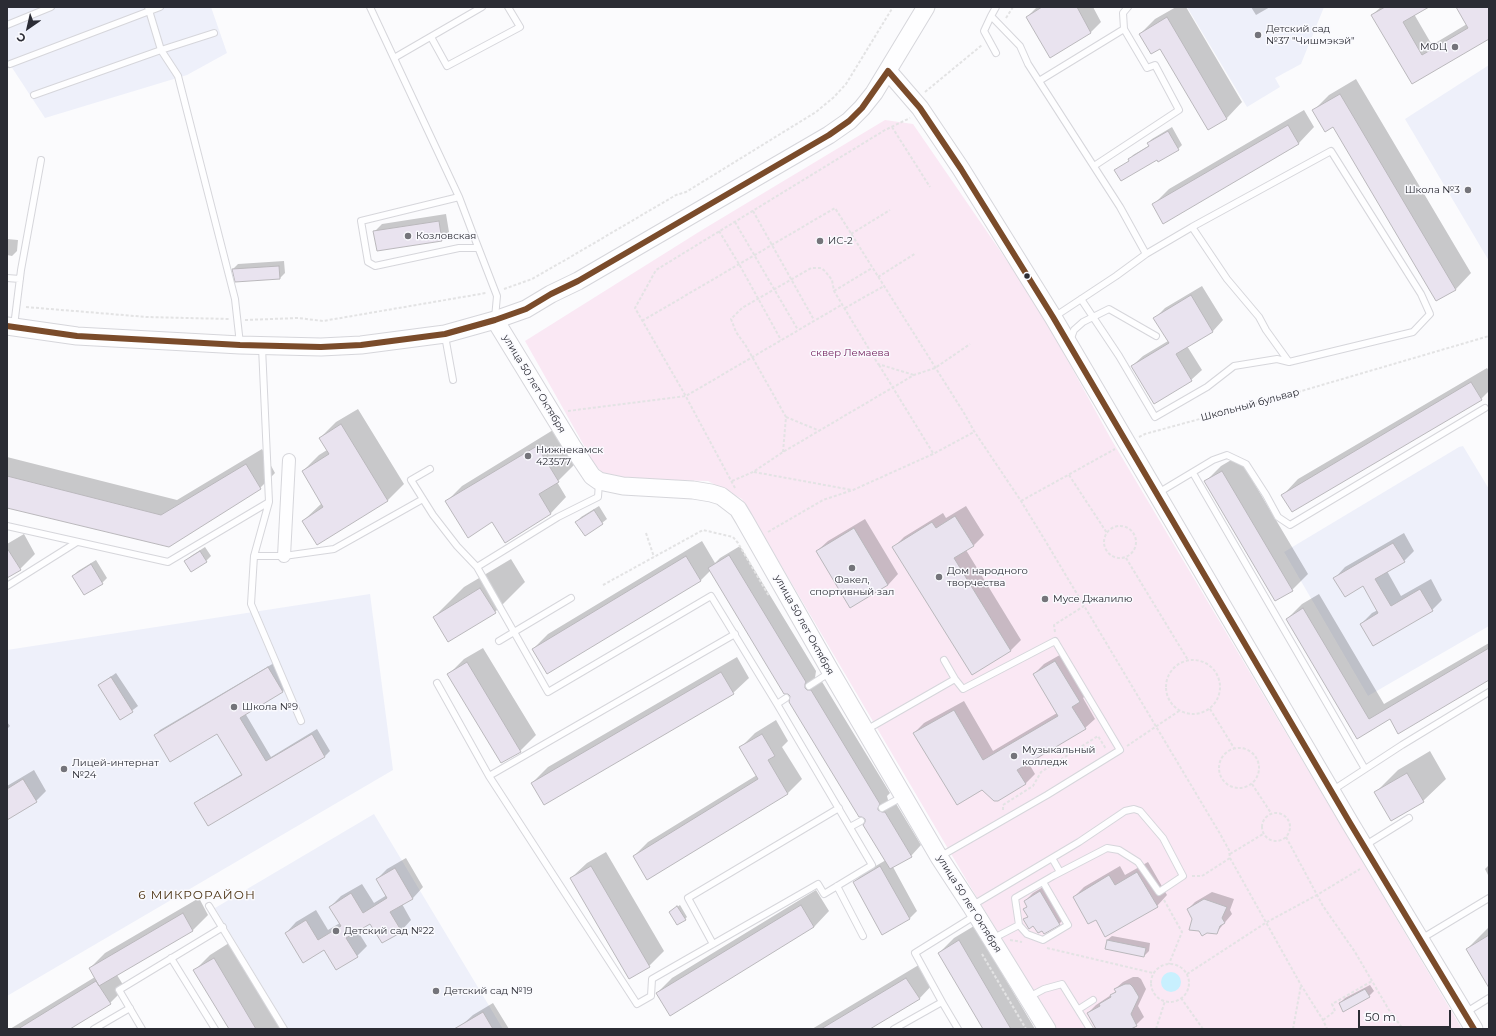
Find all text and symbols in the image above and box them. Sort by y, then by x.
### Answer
north arrow [8,8,48,48]
place label: Детский сад №37 "Чишмэкэй" [1266,23,1355,46]
text: С [14,30,29,46]
marker: Детский сад №37 "Чишмэкэй" [1253,30,1263,40]
place label: МФЦ [1420,41,1447,53]
marker: МФЦ [1450,42,1460,52]
place label: Школа №3 [1405,184,1460,196]
marker: Школа №3 [1463,185,1473,195]
place label: Козловская [416,230,476,242]
marker: Козловская [403,231,413,241]
place label: ИС-2 [828,235,853,247]
marker: ИС-2 [815,236,825,246]
unlabelled marker [1022,271,1032,281]
street label: улица 50 лет Октября [500,333,568,435]
park label: сквер Лемаева [810,347,890,359]
street label: Школьный бульвар [1199,386,1301,424]
place label: Нижнекамск 423577 [536,444,603,468]
marker: Нижнекамск 423577 [523,451,533,461]
marker: Факел, спортивный зал [847,563,857,573]
place label: Дом народного творчества [947,565,1028,588]
marker: Дом народного творчества [934,572,944,582]
street label: улица 50 лет Октября [771,573,837,677]
place label: Факел, спортивный зал [810,574,894,598]
place label: Мусе Джалилю [1053,593,1132,605]
marker: Мусе Джалилю [1040,594,1050,604]
place label: Школа №9 [242,701,298,713]
marker: Школа №9 [229,702,239,712]
place label: Музыкальный колледж [1022,744,1095,768]
marker: Музыкальный колледж [1009,751,1019,761]
place label: Лицей-интернат №24 [72,757,159,780]
marker: Лицей-интернат №24 [59,764,69,774]
street label: улица 50 лет Октября [934,853,1004,955]
district label: 6 МИКРОРАЙОН [138,888,256,902]
place label: Детский сад №22 [344,925,434,937]
marker: Детский сад №22 [331,926,341,936]
place label: Детский сад №19 [444,985,533,997]
marker: Детский сад №19 [431,986,441,996]
scale bar [1360,1002,1453,1028]
text: 50 m [1365,1009,1396,1024]

